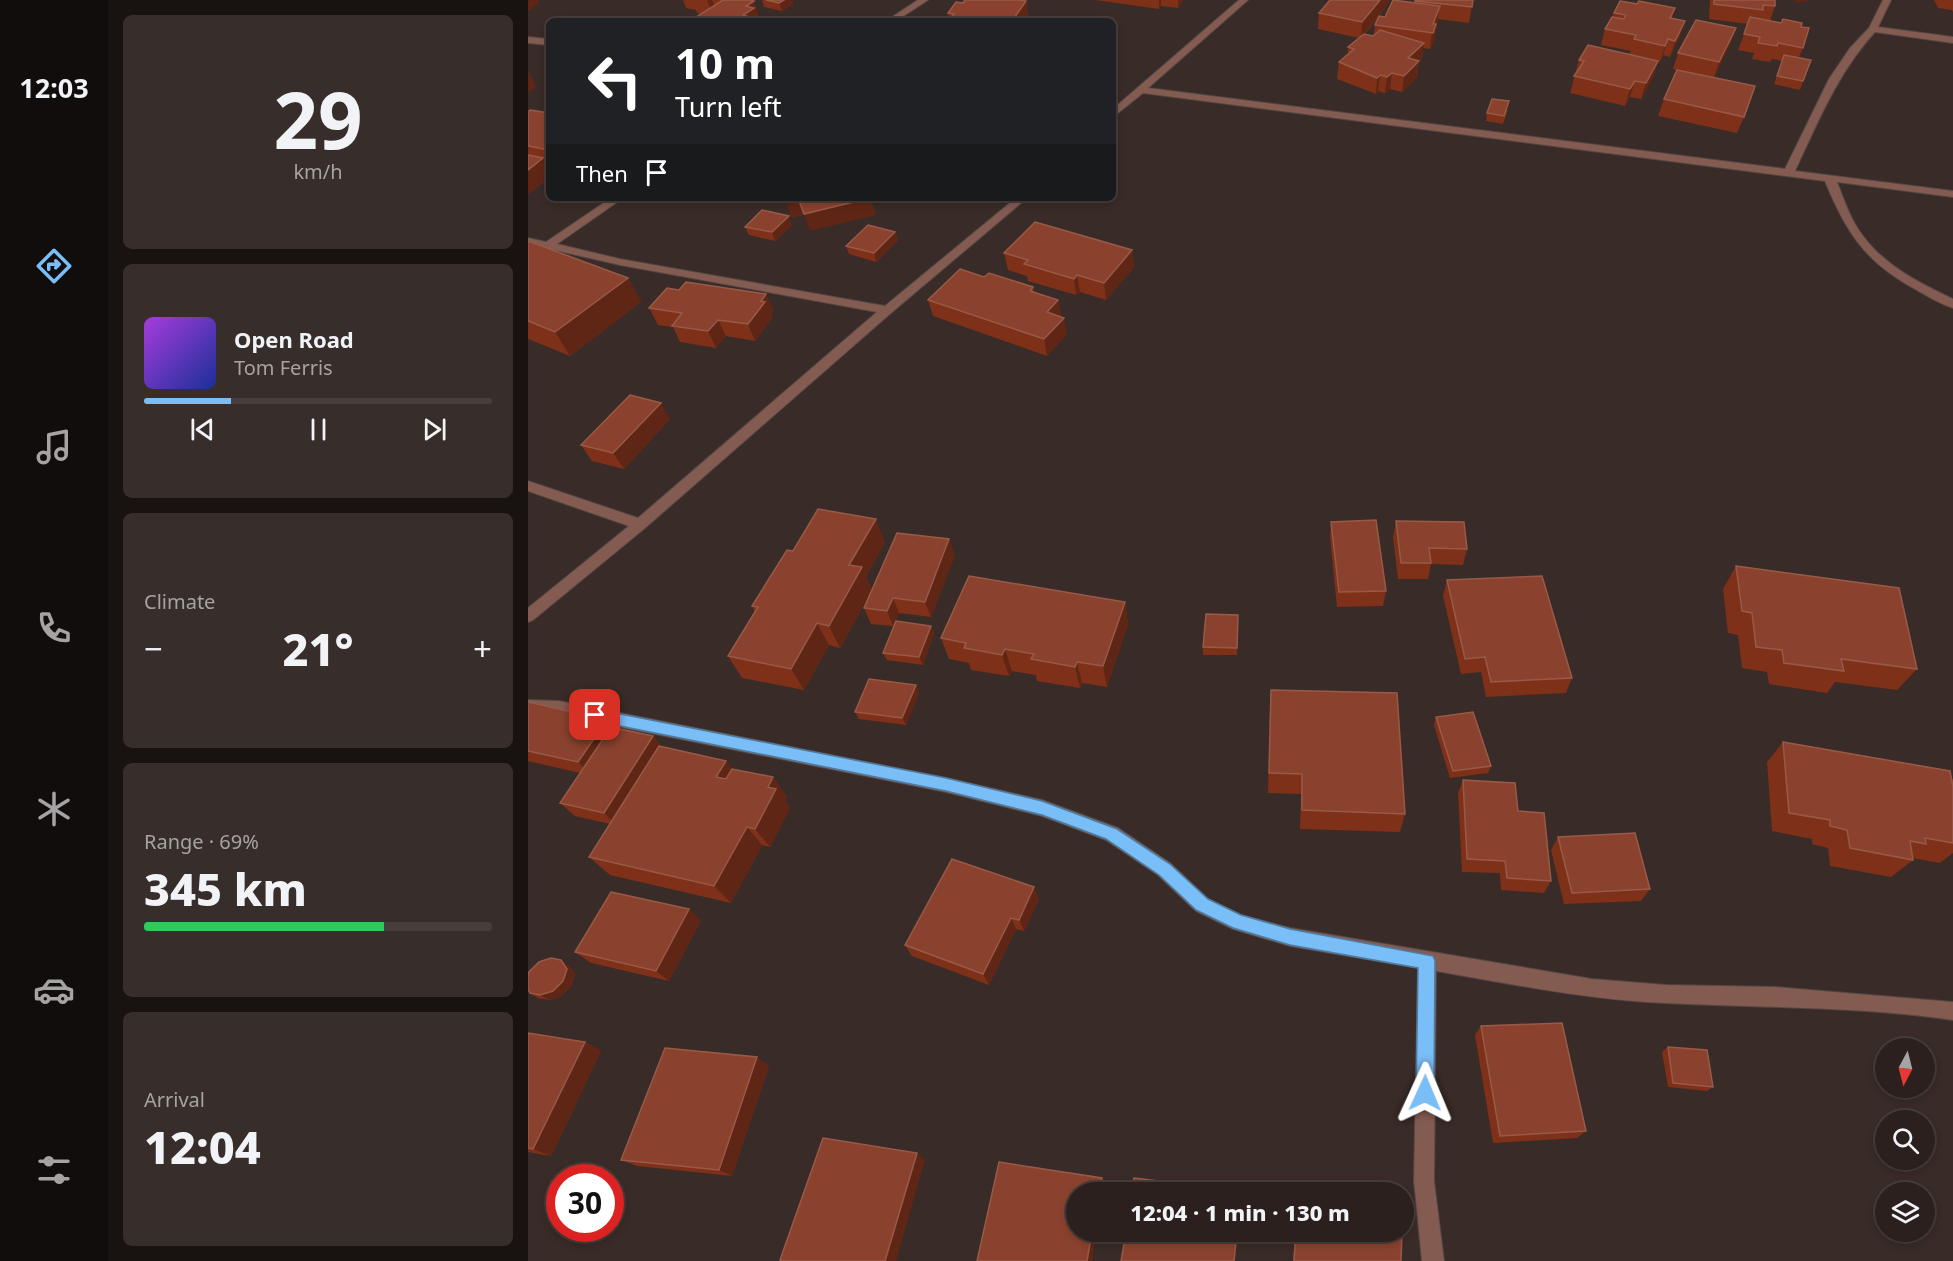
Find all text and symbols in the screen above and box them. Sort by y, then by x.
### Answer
text: 10 m [675,34,775,91]
icon: left [576,42,654,120]
text: 29 [273,66,363,172]
text: 12:03 [19,69,89,106]
text: Turn left [675,88,781,125]
icon: arrive [640,156,673,189]
text: km/h [293,158,343,185]
text: Then [576,158,628,188]
icon: directions [33,245,75,287]
text: Open Road [234,324,354,354]
text: Tom Ferris [234,354,333,381]
icon: previous [186,413,219,446]
icon: pause [302,413,335,446]
icon: next [418,413,451,446]
icon: music [33,426,75,468]
text: Climate [144,588,215,615]
icon: phone [33,607,75,649]
text: 21° [282,618,354,679]
text: − [144,626,163,671]
text: + [473,626,492,671]
pin [569,689,620,740]
icon: arrive [578,698,611,731]
icon: climate [33,788,75,830]
text: Range · 69% [144,828,259,855]
text: 345 km [144,858,307,919]
icon: car [33,969,75,1011]
north arrow [1875,1038,1935,1098]
map controls [1875,1038,1935,1242]
position arrow [1393,1061,1457,1125]
text: Arrival [144,1086,205,1113]
button: search [1875,1110,1935,1170]
text: 12:04 [144,1116,261,1177]
icon: filters [33,1149,75,1191]
speed limit sign: 30 [546,1164,624,1242]
button: layers [1875,1182,1935,1242]
text: 12:04 · 1 min · 130 m [1130,1197,1350,1227]

